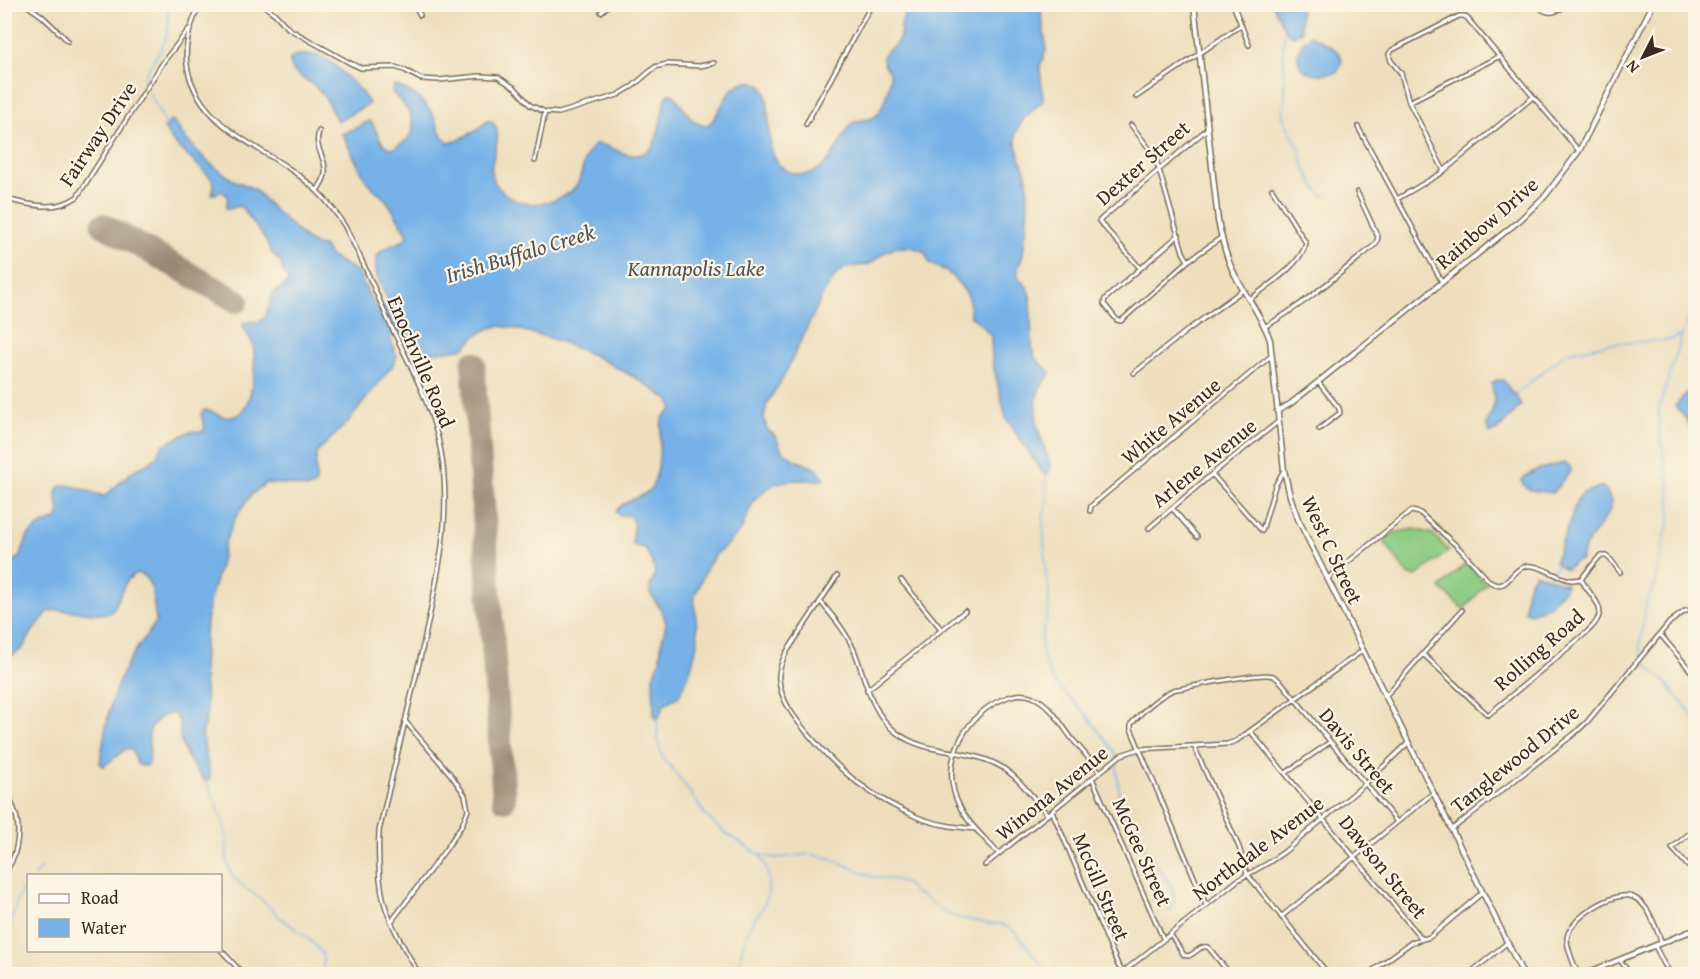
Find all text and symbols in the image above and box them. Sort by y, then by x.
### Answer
north arrow [1613,27,1673,87]
text: N [1619,55,1644,79]
street label: Fairway Drive [51,75,144,192]
street label: Dexter Street [1088,112,1197,213]
street label: Rainbow Drive [1428,169,1545,276]
water label: Irish Buffalo Creek [441,215,599,291]
water label: Kannapolis Lake [626,252,765,284]
street label: Enochville Road [380,291,463,433]
street label: White Avenue [1114,369,1227,472]
street label: Arlene Avenue [1144,410,1263,515]
street label: West C Street [1294,490,1371,610]
street label: Rolling Road [1487,601,1591,698]
street label: Tanglewood Drive [1444,697,1586,820]
street label: Davis Street [1312,701,1403,801]
street label: Winona Avenue [989,737,1115,848]
street label: Northdale Avenue [1185,787,1330,908]
street label: McGee Street [1105,792,1181,912]
street label: Dawson Street [1332,808,1435,926]
street label: McGill Street [1065,828,1138,946]
legend [27,874,222,952]
text: Road [81,884,119,911]
text: Water [81,914,127,941]

